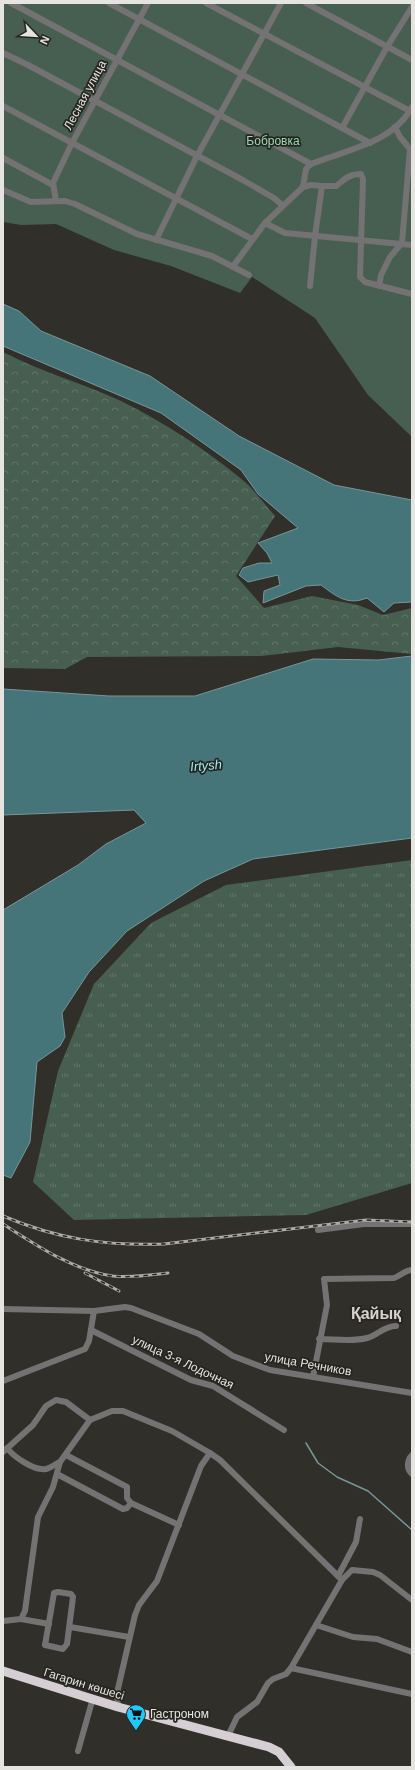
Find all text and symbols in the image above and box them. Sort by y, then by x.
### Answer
north arrow [16,16,56,56]
text: N [38,34,52,46]
street label: Лесная улица [61,58,109,132]
park label: Бобровка [246,134,300,148]
water label: Irtysh [190,757,223,774]
district label: Қайық [351,1305,402,1322]
street label: улица 3-я Лодочная [130,1332,236,1392]
street label: улица Речников [263,1349,353,1379]
street label: Гагарин көшесі [42,1665,126,1703]
supermarket icon: Гастроном [125,1703,147,1731]
place label: Гастроном [150,1707,209,1721]

